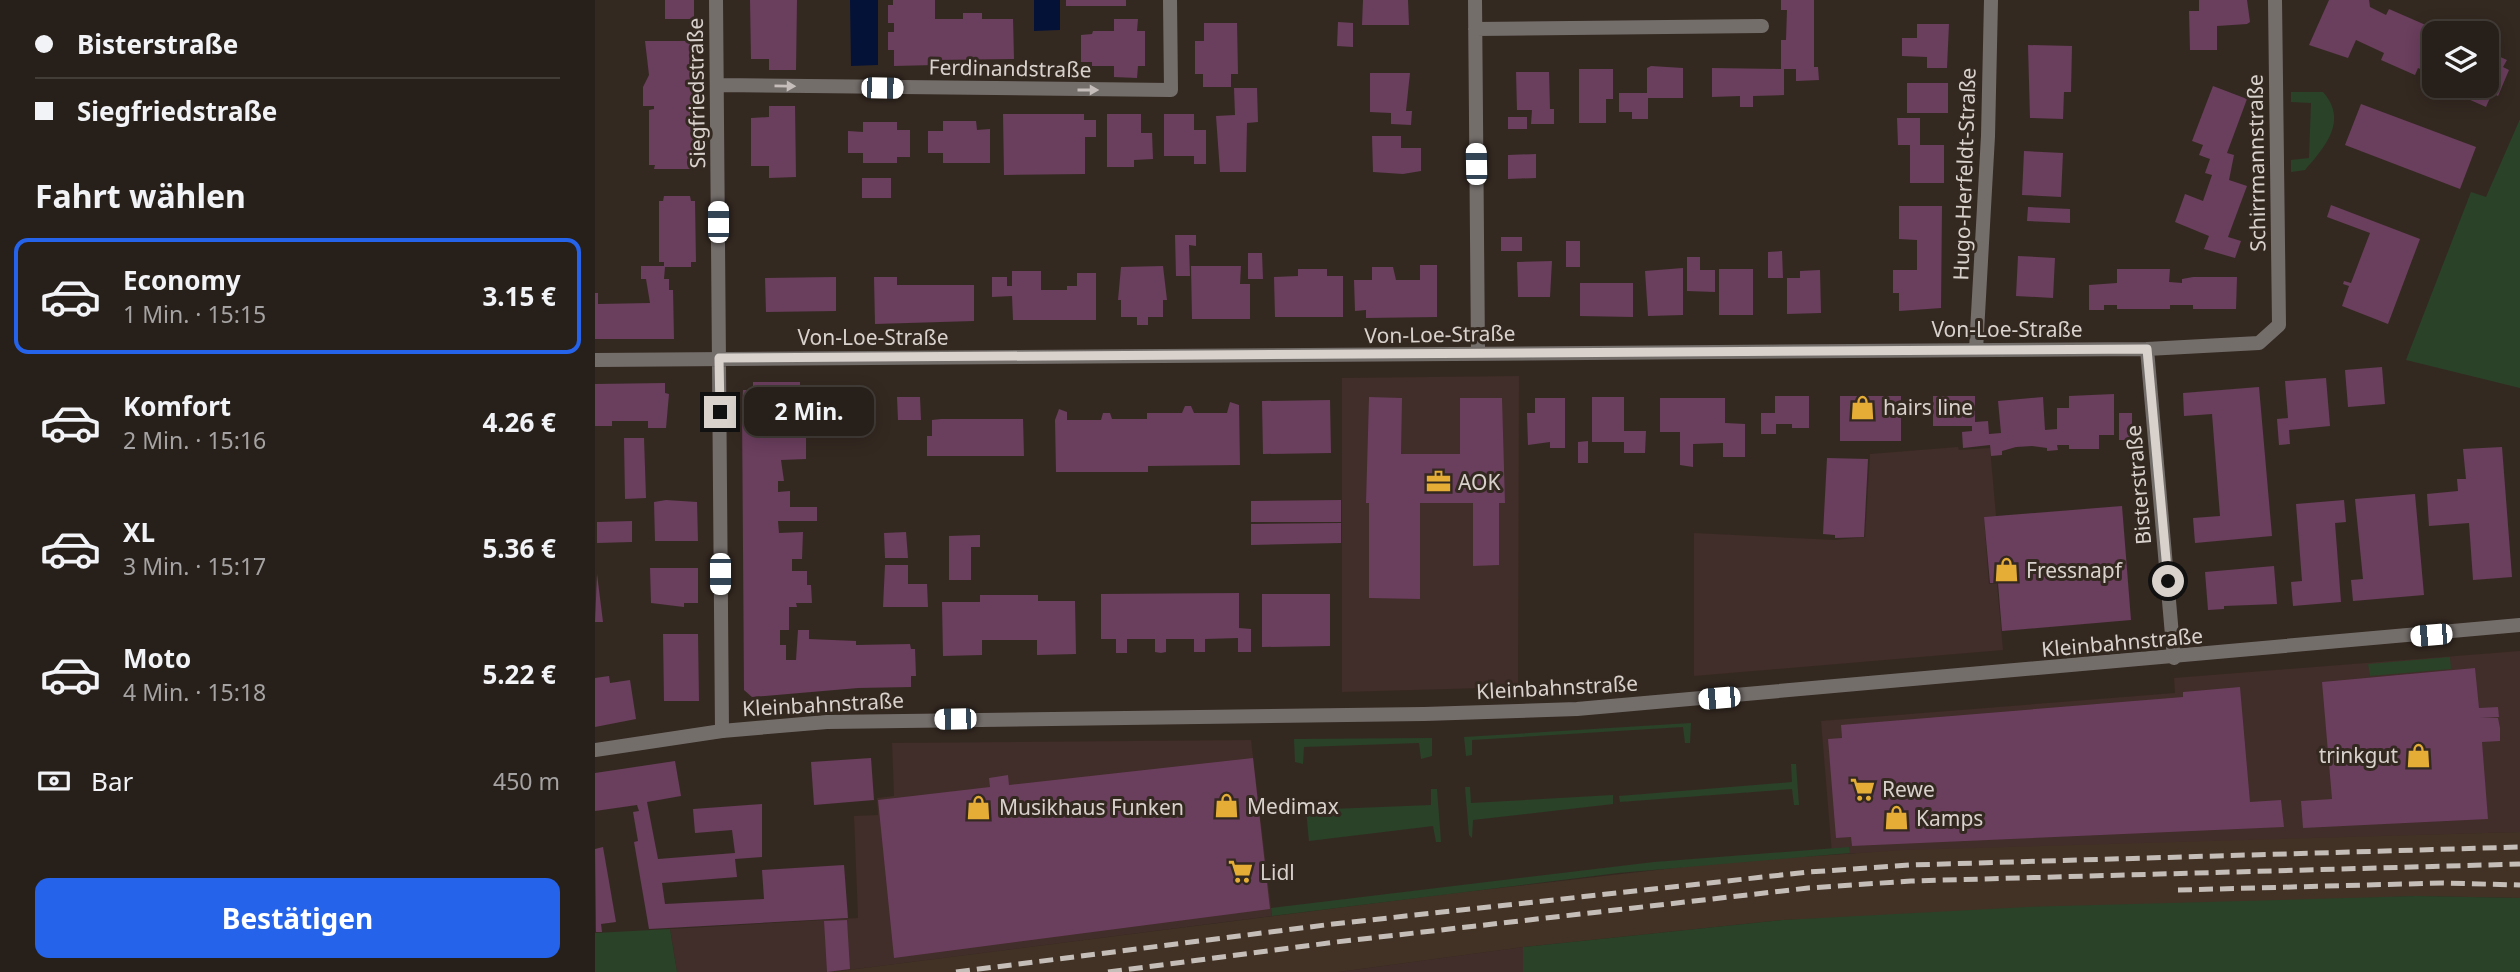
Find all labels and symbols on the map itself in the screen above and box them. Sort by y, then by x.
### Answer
street label: Siegfriedstraße [681,17,711,169]
street label: Ferdinandstraße [928,53,1092,83]
street label: Hugo-Herfeldt-Straße [1946,67,1982,281]
street label: Schirrmannstraße [2240,74,2272,252]
car [861,77,904,99]
one-way arrow [774,80,796,92]
one-way arrow [1078,84,1100,96]
car [1466,143,1487,185]
car [708,201,729,243]
street label: Von-Loe-Straße [1931,315,2083,343]
street label: Von-Loe-Straße [1364,319,1516,349]
street label: Von-Loe-Straße [797,323,949,351]
callout: 2 Min. [745,388,874,436]
shop icon: hairs line [1849,393,1877,421]
place label: hairs line [1883,393,1973,421]
route end [704,396,736,428]
street label: Bisterstraße [2119,424,2157,546]
office icon: AOK [1424,468,1452,496]
place label: AOK [1458,468,1500,496]
car [710,553,731,595]
shop icon: Fressnapf [1992,556,2020,584]
place label: Fressnapf [2026,556,2124,584]
route start [2152,565,2184,597]
street label: Kleinbahnstraße [2040,621,2204,663]
car [2410,623,2453,647]
street label: Kleinbahnstraße [1475,669,1639,705]
street label: Kleinbahnstraße [741,686,905,722]
car [1698,686,1741,710]
car [934,708,977,730]
place label: trinkgut [2319,741,2398,769]
shop icon: trinkgut [2404,741,2432,769]
supermarket icon: Rewe [1848,775,1876,803]
place label: Rewe [1882,775,1935,803]
shop icon: Medimax [1213,792,1241,820]
place label: Medimax [1247,792,1339,820]
shop icon: Musikhaus Funken [965,793,993,821]
place label: Musikhaus Funken [999,793,1184,821]
shop icon: Kamps [1882,804,1910,832]
place label: Kamps [1916,804,1983,832]
supermarket icon: Lidl [1226,858,1254,886]
place label: Lidl [1260,858,1295,886]

